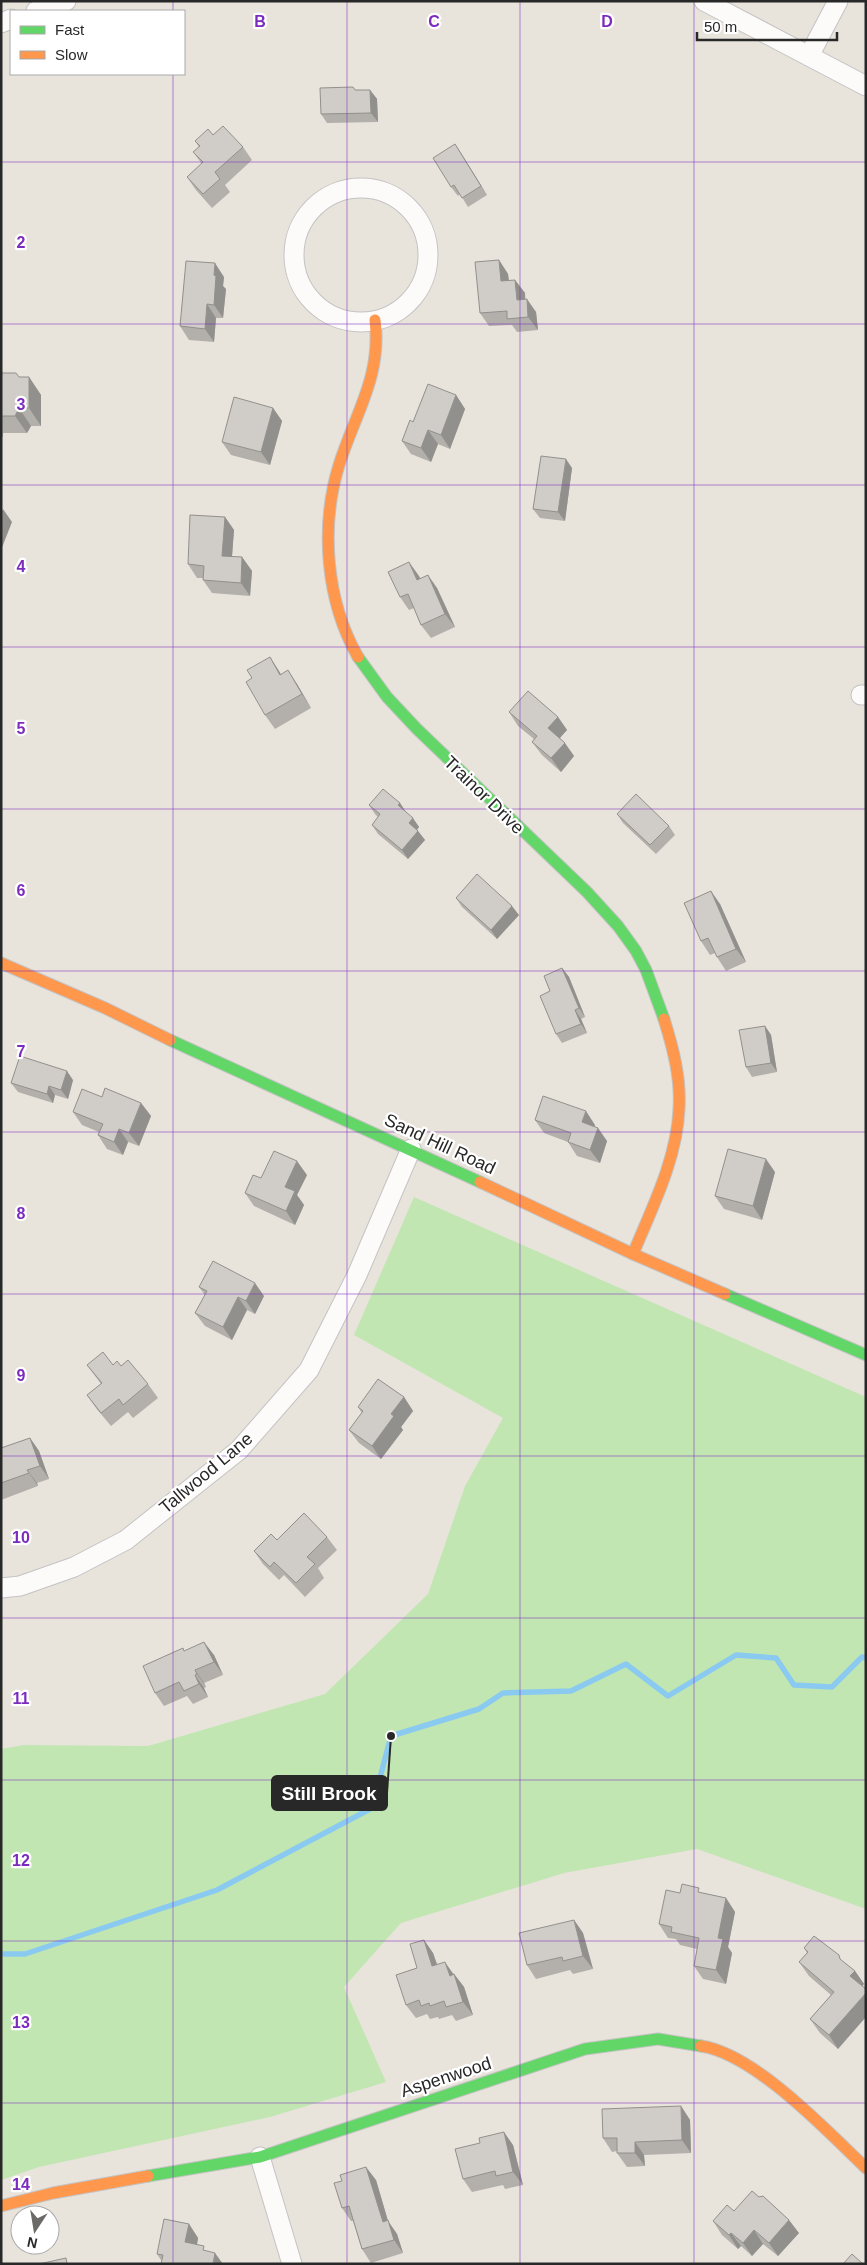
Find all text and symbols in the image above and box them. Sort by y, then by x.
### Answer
legend [10,10,185,75]
scale bar [697,10,837,42]
text: B [254,13,266,30]
text: C [428,13,440,30]
text: D [601,13,613,30]
text: 50 m [704,18,737,35]
text: Fast [55,21,85,38]
text: Slow [55,46,88,63]
text: 2 [17,234,26,251]
text: 3 [17,396,26,413]
text: 4 [17,558,26,575]
text: 5 [17,720,26,737]
street label: Trainor Drive [440,752,528,838]
text: 6 [17,882,26,899]
text: 7 [17,1043,26,1060]
street label: Sand Hill Road [381,1110,499,1178]
text: 8 [17,1205,26,1222]
text: 9 [17,1367,26,1384]
street label: Tallwood Lane [155,1428,257,1518]
text: 10 [12,1529,30,1546]
text: 11 [13,1690,30,1707]
callout: Still Brook [272,1776,387,1810]
text: Still Brook [281,1783,377,1804]
text: 12 [12,1852,30,1869]
text: 13 [12,2014,30,2031]
street label: Aspenwood [398,2053,494,2101]
text: 14 [12,2176,30,2193]
north arrow [10,2205,60,2255]
text: N [26,2234,39,2252]

